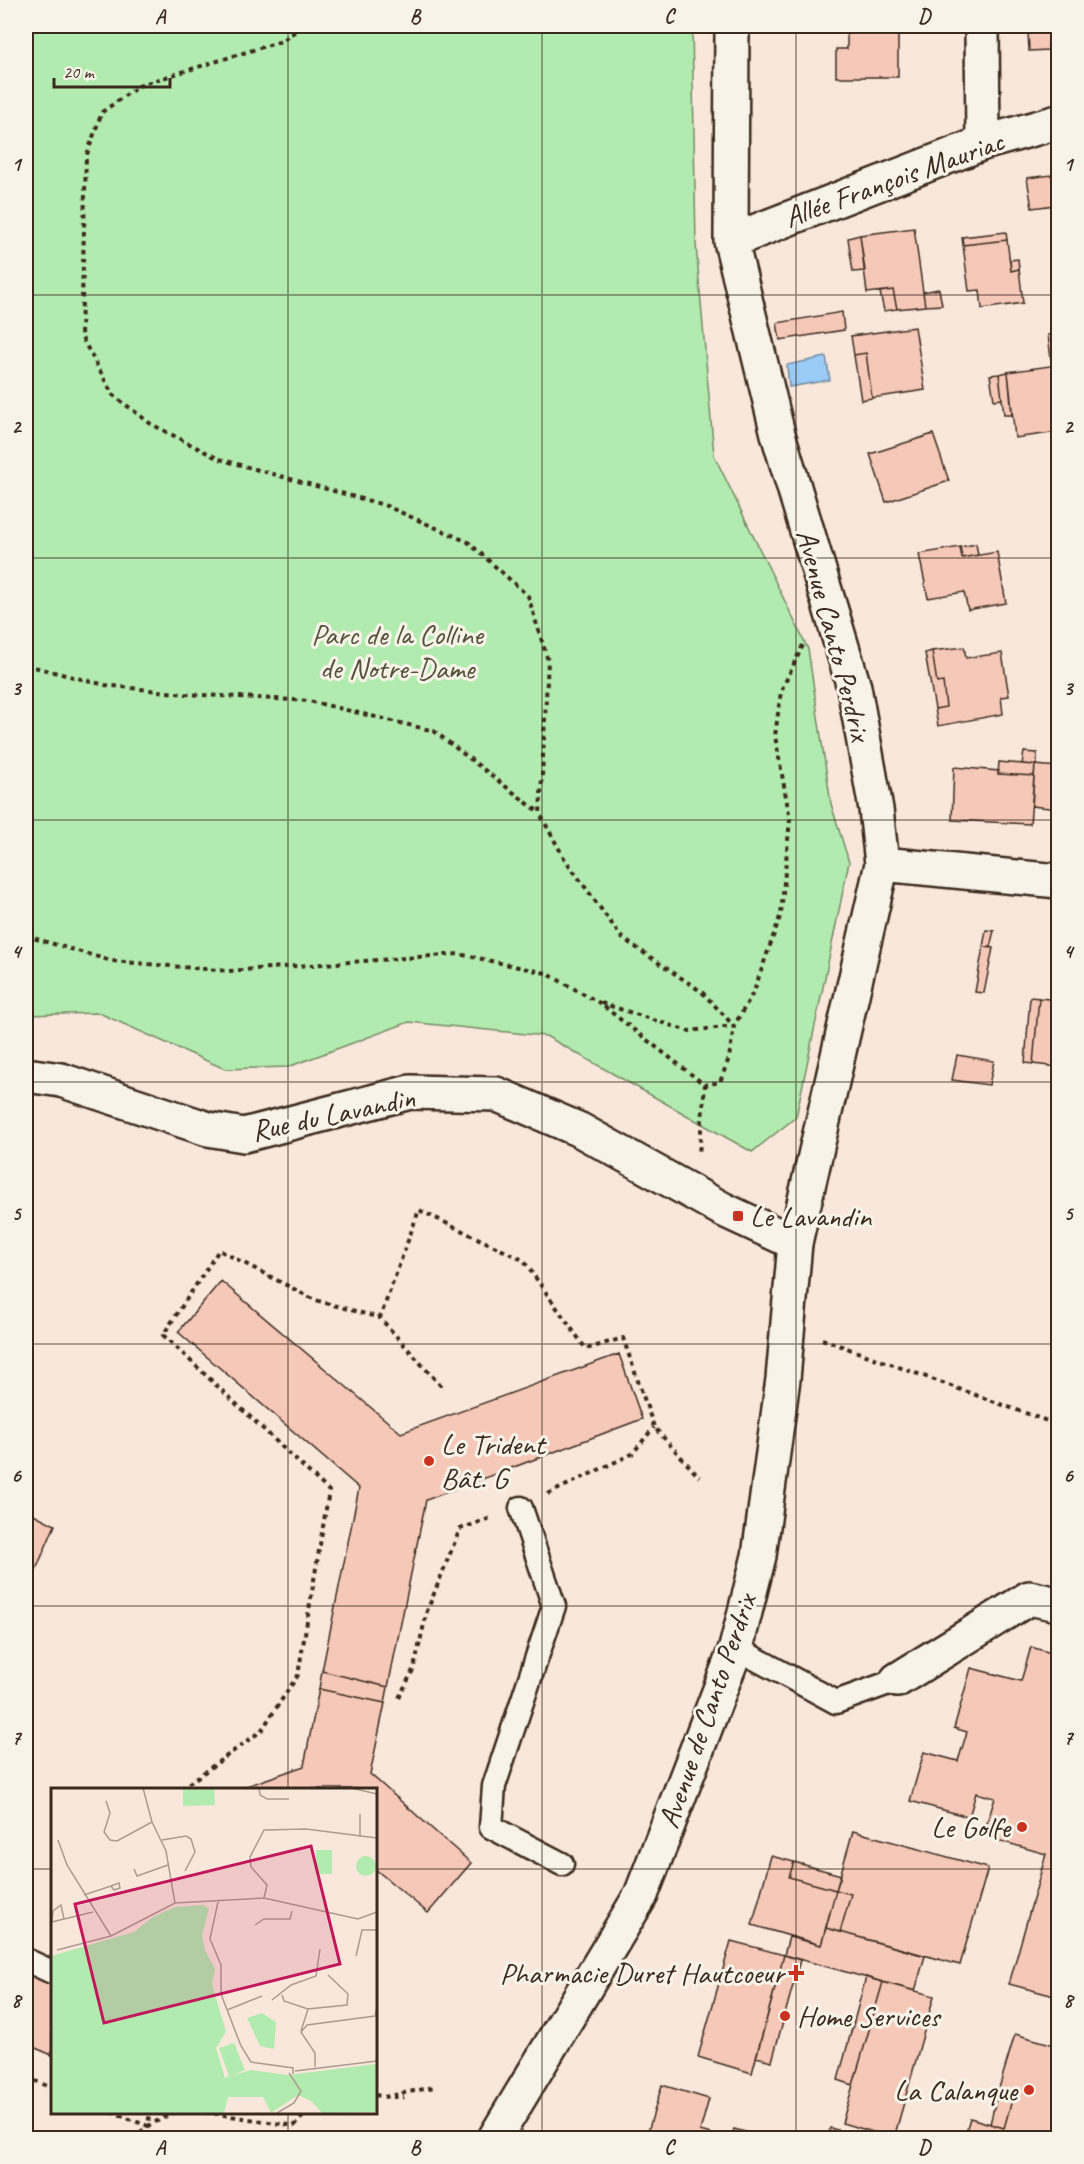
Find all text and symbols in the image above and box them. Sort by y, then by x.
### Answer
text: A [155,4,167,29]
text: B [410,4,422,29]
text: C [664,4,676,29]
text: D [918,4,932,29]
scale bar [54,51,170,89]
text: 20 m [63,61,96,83]
street label: Allée François Mauriac [779,121,1010,236]
text: 1 [12,152,23,177]
text: 1 [1064,152,1075,177]
text: 2 [12,414,23,439]
text: 2 [1064,414,1075,439]
street label: Avenue Canto Perdrix [788,525,881,748]
park label: Parc de la Colline de Notre-Dame [311,615,485,687]
text: 3 [12,676,23,701]
text: 3 [1064,676,1075,701]
text: 4 [12,939,24,964]
text: 4 [1064,939,1076,964]
street label: Rue du Lavandin [248,1078,418,1150]
place label: Le Lavandin [750,1197,873,1235]
text: 5 [12,1201,23,1226]
text: 5 [1064,1201,1075,1226]
marker: Le Lavandin [731,1209,745,1223]
place label: Le Trident Bât. G [441,1425,547,1497]
marker: Le Trident Bât. G [422,1454,436,1468]
text: 6 [11,1463,22,1488]
text: 6 [1063,1463,1074,1488]
street label: Avenue de Canto Perdrix [649,1586,766,1833]
text: 7 [12,1725,23,1750]
text: 7 [1064,1725,1075,1750]
inset map [51,1788,376,2113]
place label: Le Golfe [931,1808,1012,1846]
marker: Le Golfe [1015,1820,1029,1834]
place label: Pharmacie Duret Hautcoeur [500,1954,786,1992]
marker: Pharmacie Duret Hautcoeur [789,1966,803,1980]
text: 8 [12,1988,24,2013]
text: 8 [1064,1988,1076,2013]
place label: Home Services [797,1997,942,2035]
marker: Home Services [778,2009,792,2023]
place label: La Calanque [894,2071,1019,2109]
marker: La Calanque [1022,2083,1036,2097]
text: A [155,2135,167,2160]
text: B [410,2135,422,2160]
text: C [664,2135,676,2160]
text: D [918,2135,932,2160]

